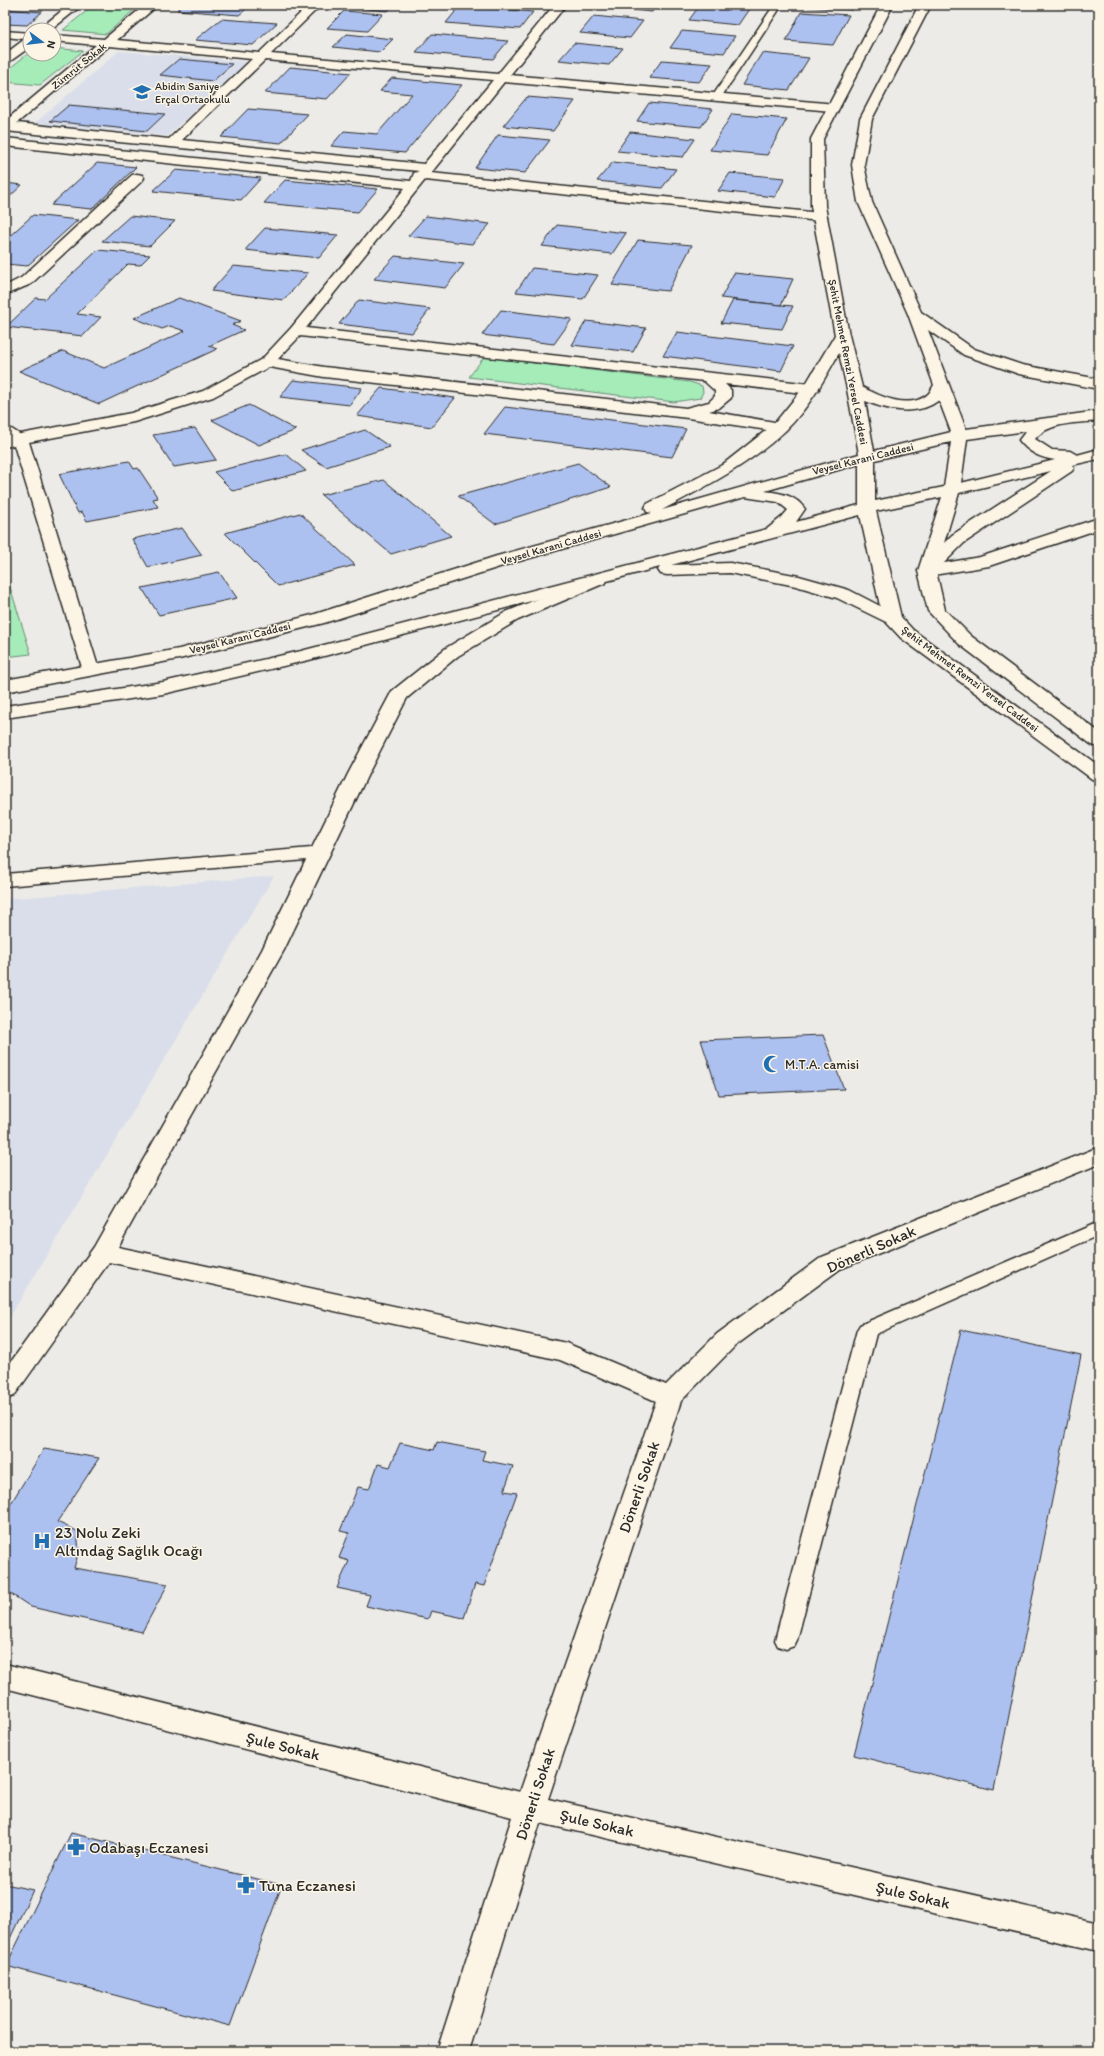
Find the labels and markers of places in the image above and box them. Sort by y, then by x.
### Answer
place label: Abidin Saniye Erçal Ortaokulu [155,80,230,106]
school or university icon: Abidin Saniye Erçal Ortaokulu [132,82,152,102]
mosque icon: M.T.A. camisi [762,1054,782,1074]
place label: M.T.A. camisi [785,1057,859,1072]
place label: 23 Nolu Zeki Altındağ Sağlık Ocağı [55,1523,203,1560]
hospital icon: 23 Nolu Zeki Altındağ Sağlık Ocağı [32,1531,52,1551]
pharmacy icon: Odabaşı Eczanesi [66,1837,86,1857]
place label: Odabaşı Eczanesi [89,1838,208,1857]
pharmacy icon: Tuna Eczanesi [236,1875,256,1895]
place label: Tuna Eczanesi [259,1876,356,1895]

